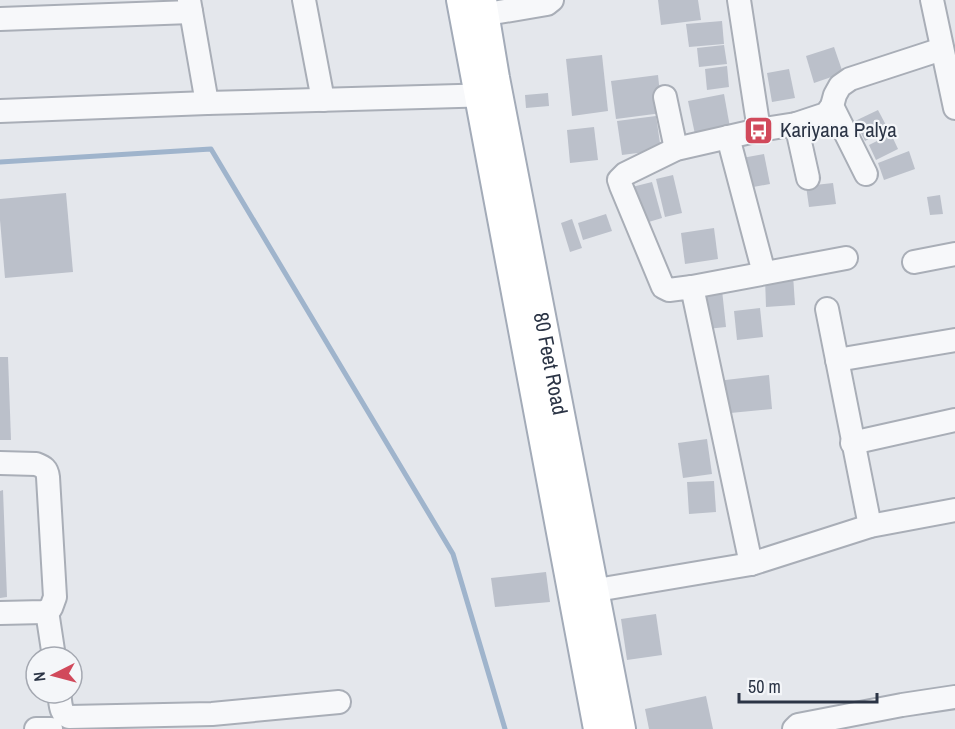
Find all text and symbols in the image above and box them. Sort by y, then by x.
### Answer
bus stop icon: Kariyana Palya [743,114,775,146]
place label: Kariyana Palya [780,115,897,144]
street label: 80 Feet Road [527,310,575,417]
north arrow [24,645,84,705]
scale bar [739,666,877,704]
text: N [28,671,51,682]
text: 50 m [748,674,781,699]

